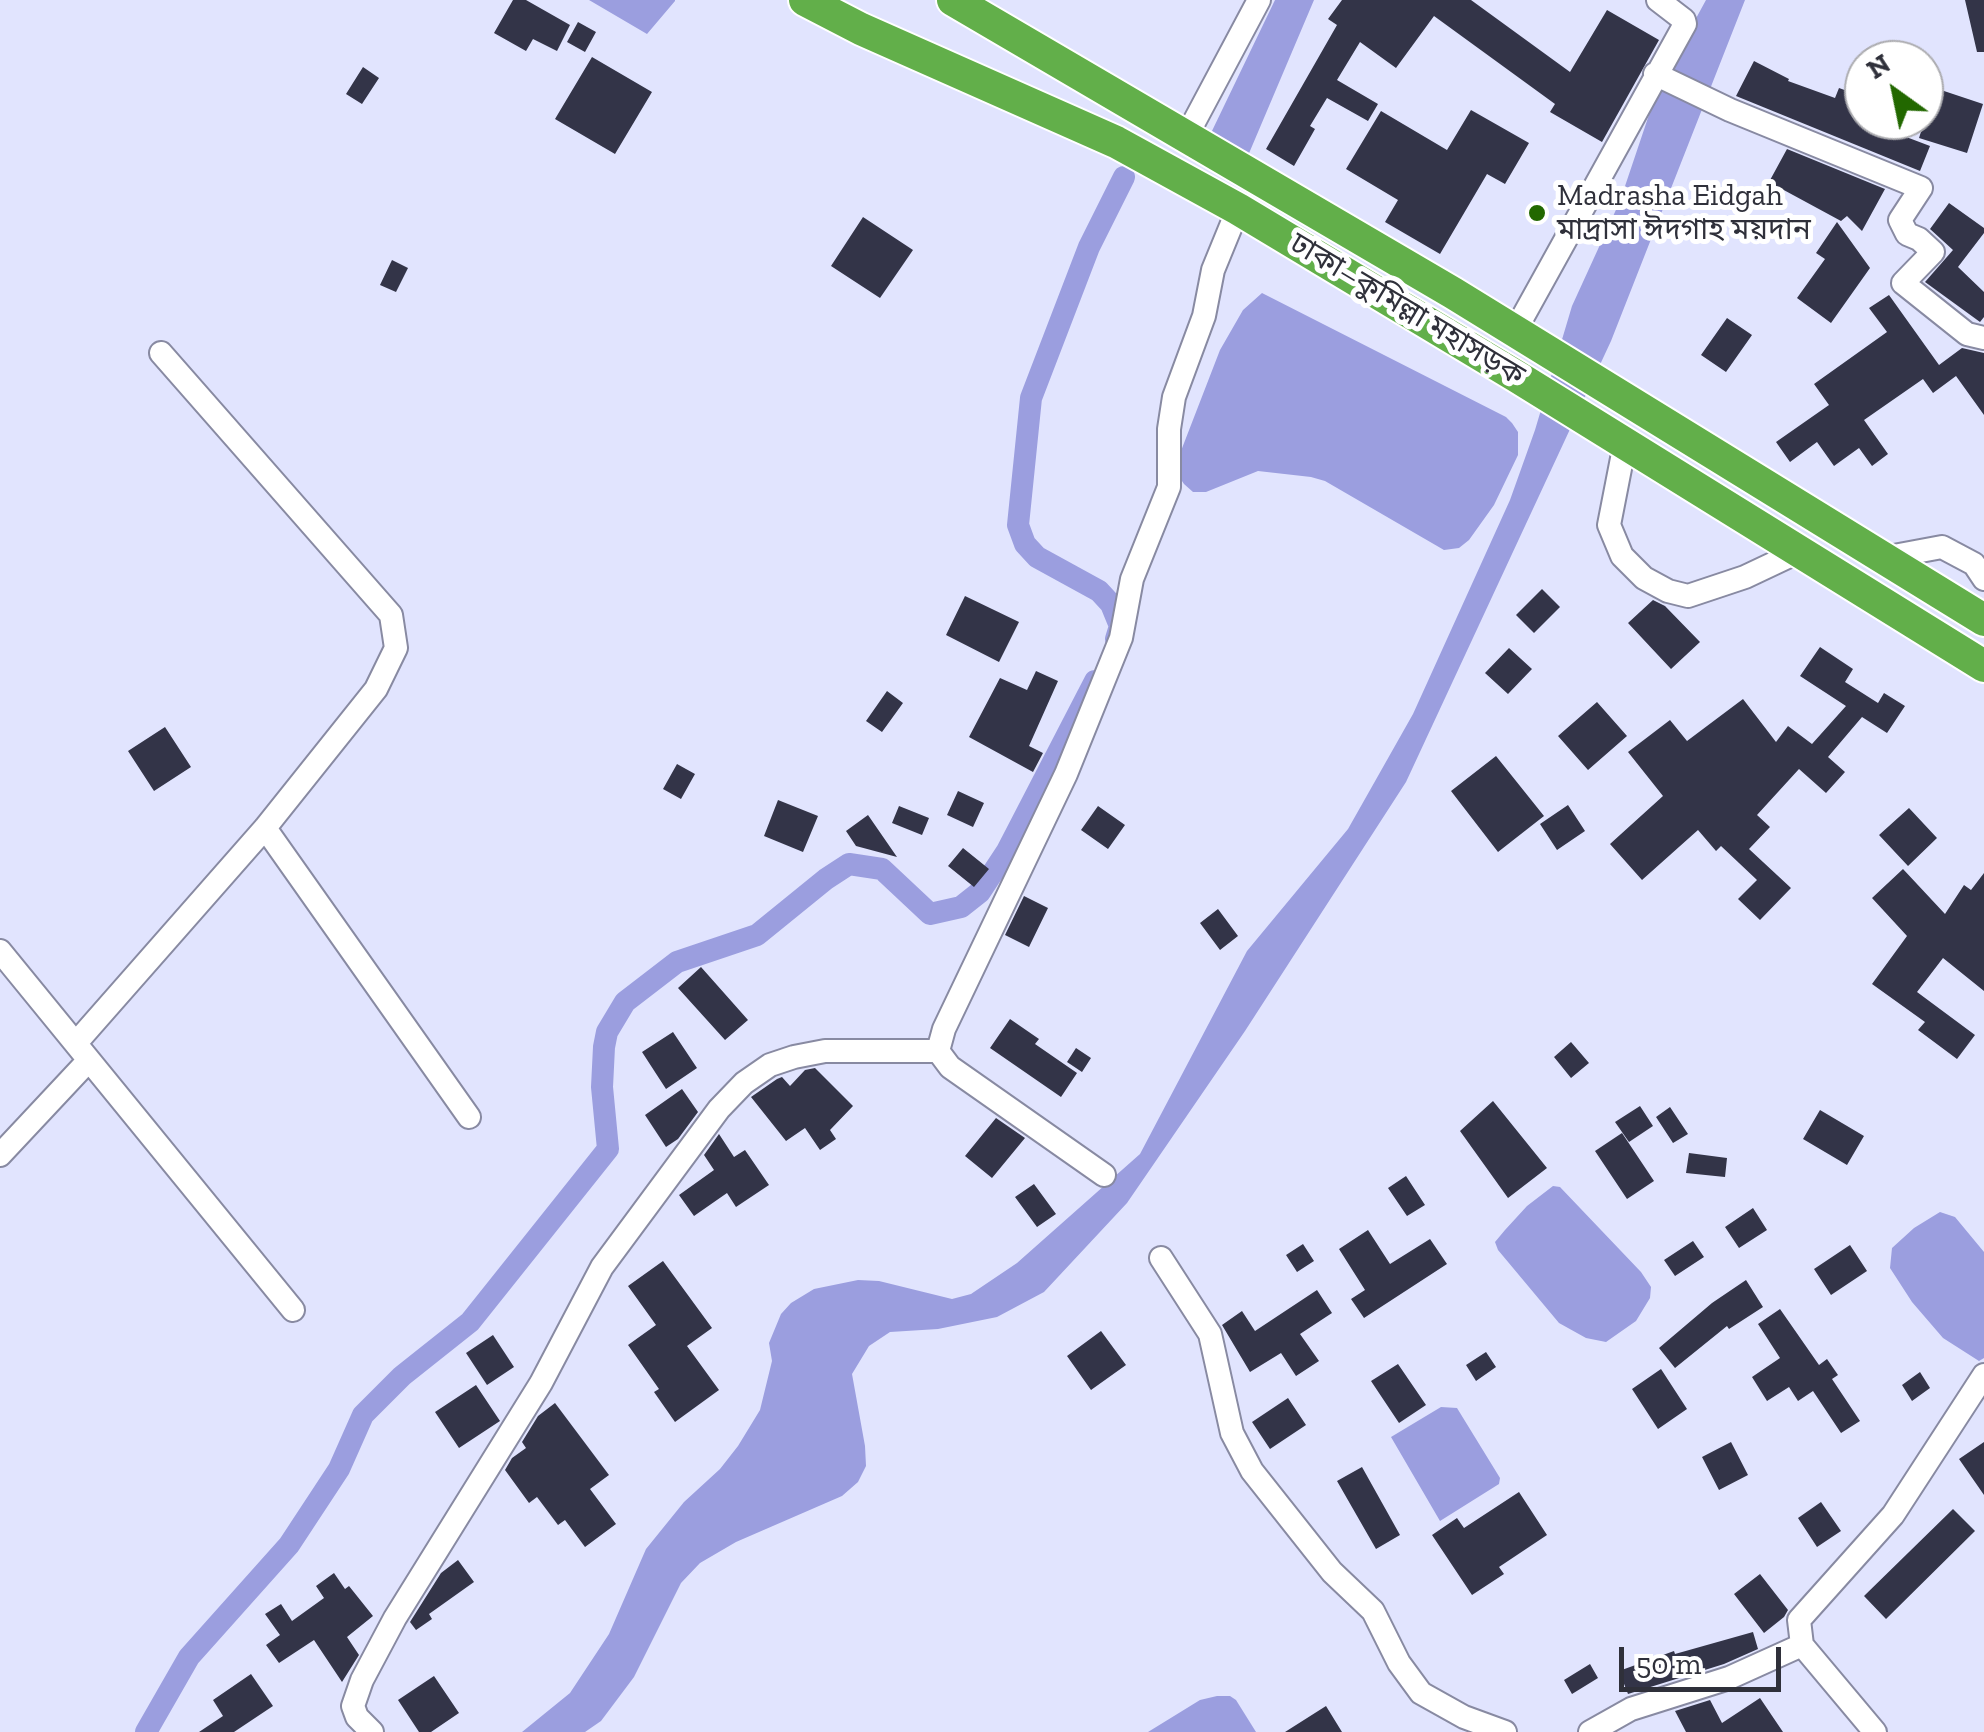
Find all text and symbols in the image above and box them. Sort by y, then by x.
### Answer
north arrow [1844,40,1944,140]
text: N [1861,46,1896,86]
place label: Madrasha Eidgah মাদ্রাসা ঈদগাহ ময়দান [1557,178,1811,248]
marker: Madrasha Eidgah মাদ্রাসা ঈদগাহ ময়দান [1526,202,1548,224]
street label: ঢাকা–কুমিল্লা মহাসড়ক [1283,226,1531,394]
scale bar [1624,1627,1786,1689]
text: 50 m [1636,1646,1701,1682]

